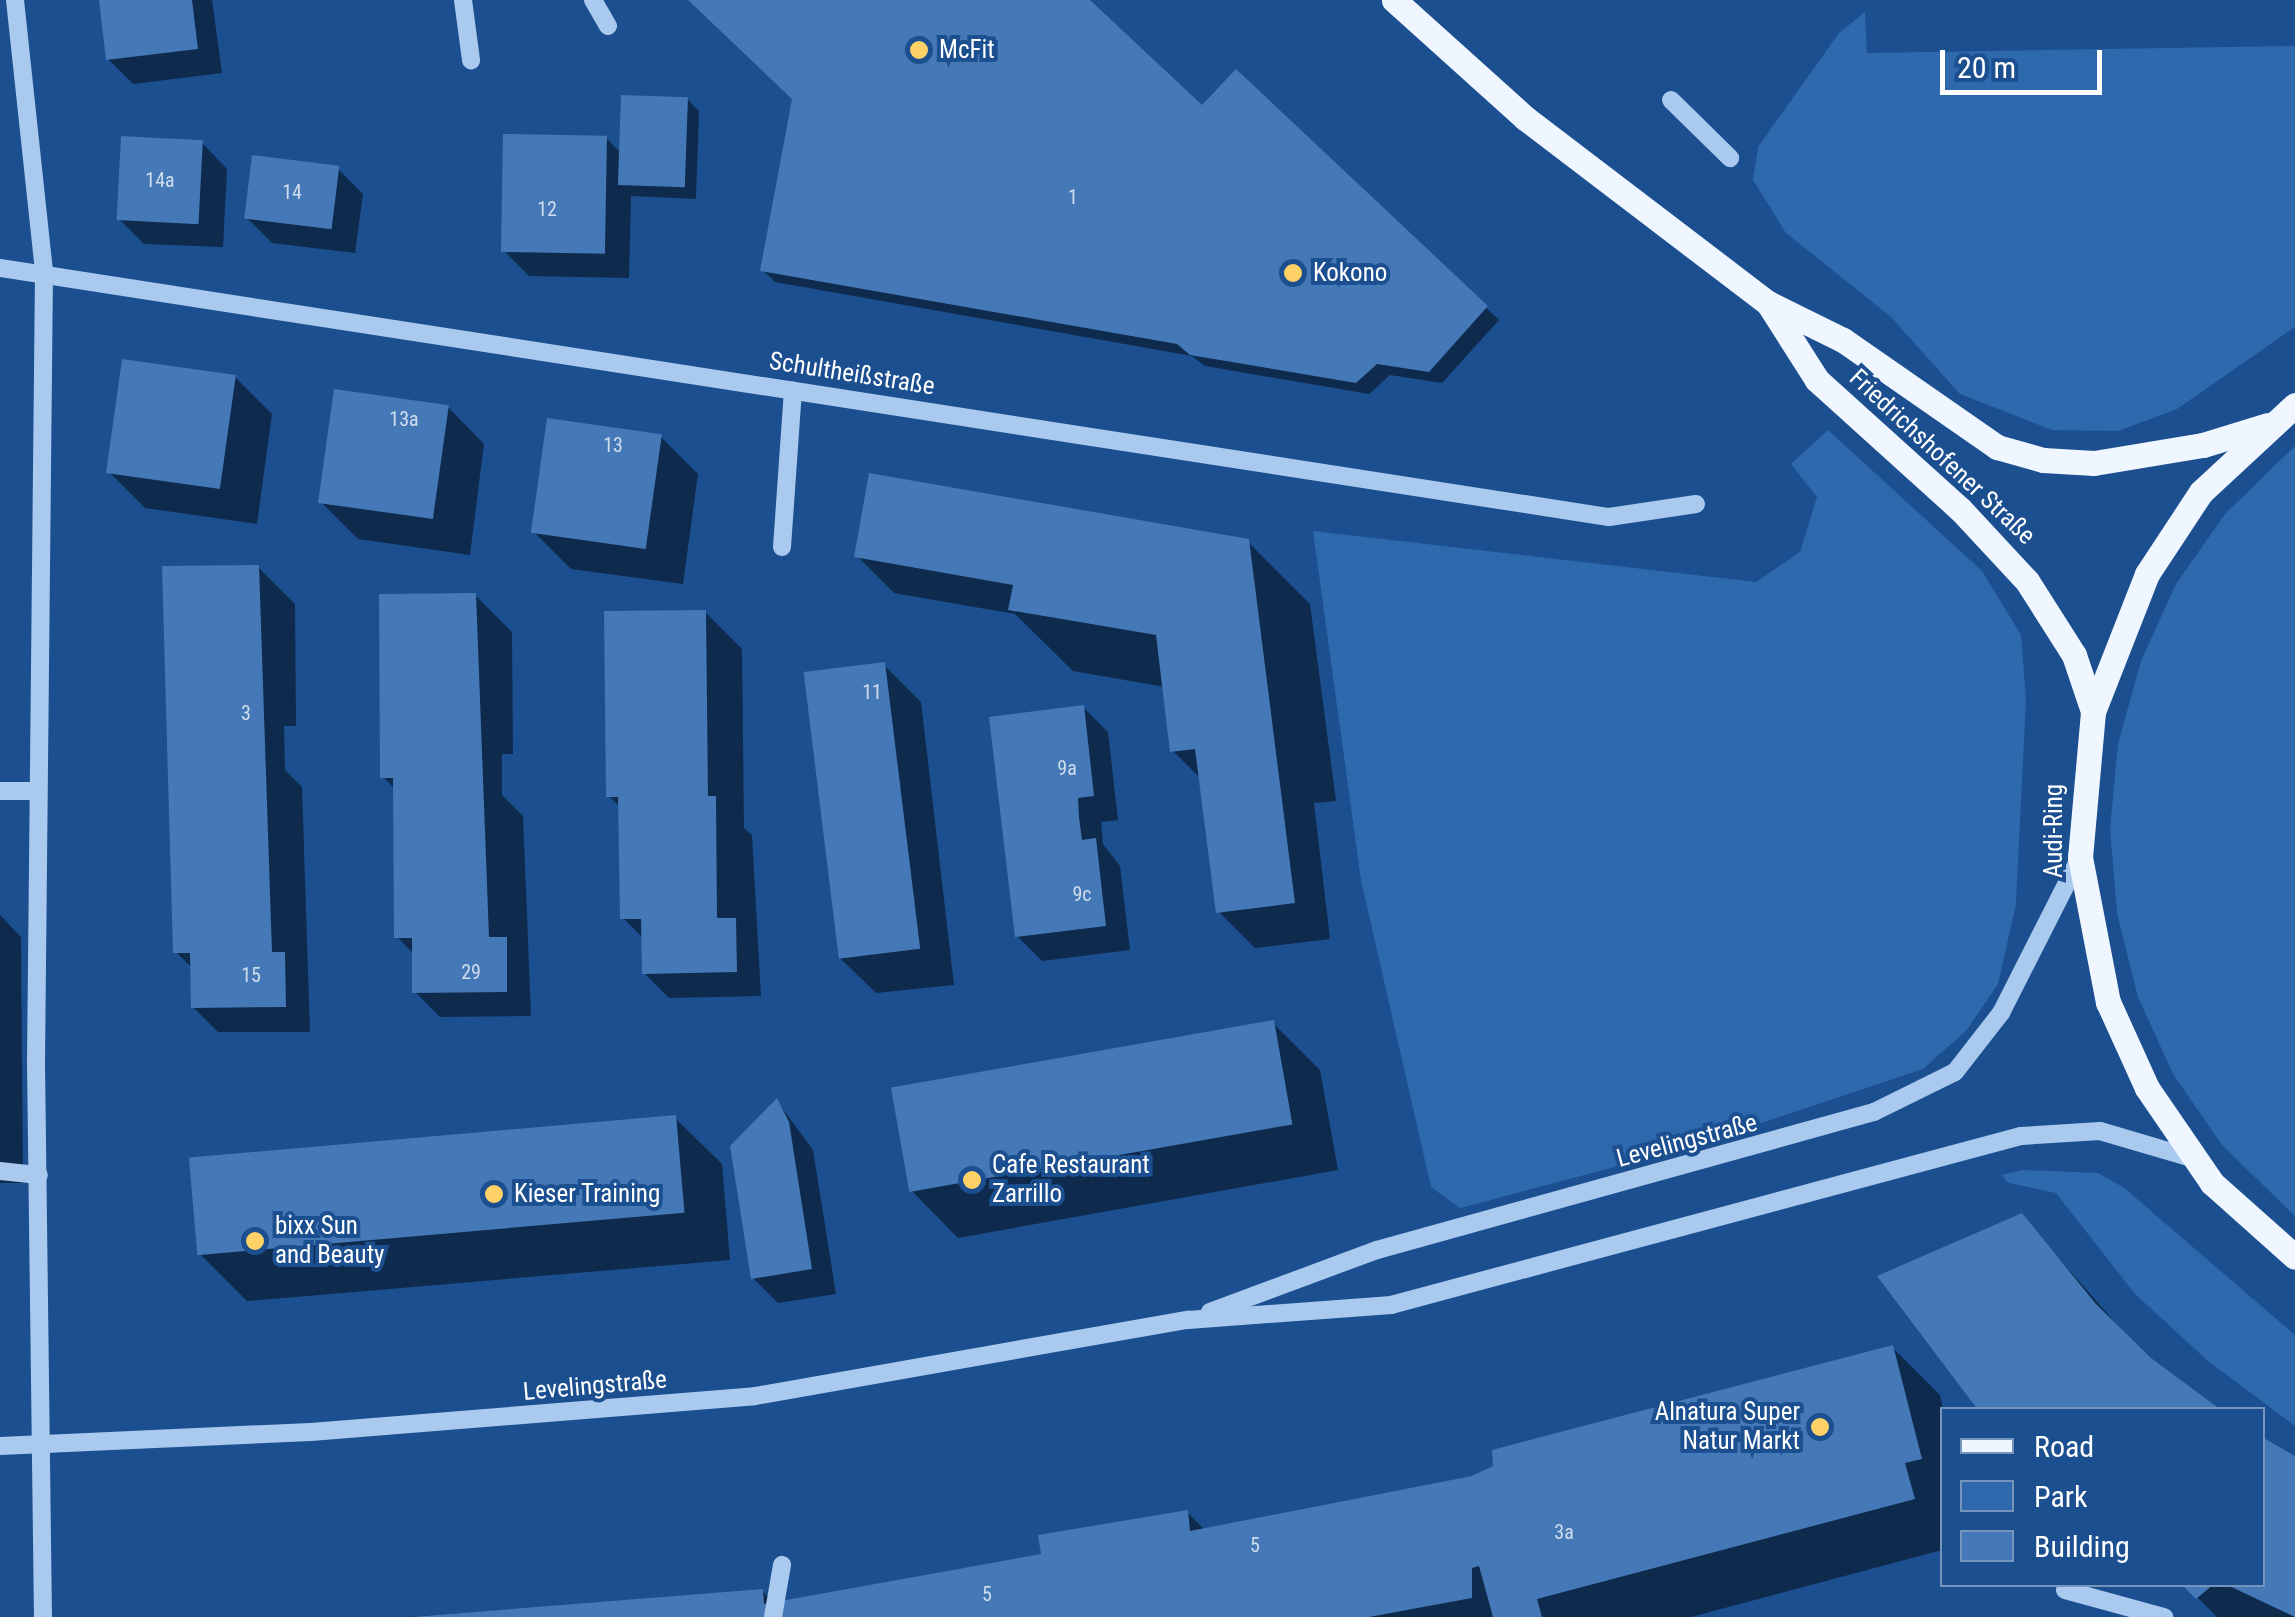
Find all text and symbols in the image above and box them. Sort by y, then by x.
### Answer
scale bar [1945,30,2108,92]
place label: McFit [939,35,995,65]
marker: McFit [908,39,930,61]
text: 20 m [1957,50,2016,85]
house number: 14a [145,168,175,192]
house number: 14 [282,180,302,204]
house number: 1 [1068,185,1078,209]
house number: 12 [537,197,557,221]
place label: Kokono [1313,258,1387,288]
marker: Kokono [1282,262,1304,284]
street label: Schultheißstraße [767,346,937,402]
street label: Friedrichshofener Straße [1843,363,2041,551]
house number: 13a [389,407,419,431]
house number: 13 [603,433,623,457]
house number: 11 [862,680,882,704]
house number: 3 [241,701,251,725]
house number: 9a [1057,756,1077,780]
street label: Audi-Ring [2039,784,2069,878]
house number: 9c [1072,882,1092,906]
house number: 29 [461,960,481,984]
house number: 15 [241,963,261,987]
street label: Levelingstraße [1613,1108,1761,1174]
place label: Cafe Restaurant Zarrillo [992,1151,1150,1210]
marker: Cafe Restaurant Zarrillo [961,1169,983,1191]
place label: Kieser Training [514,1179,661,1209]
marker: Kieser Training [483,1183,505,1205]
place label: bixx Sun and Beauty [275,1212,384,1271]
marker: bixx Sun and Beauty [244,1230,266,1252]
street label: Levelingstraße [522,1365,668,1407]
place label: Alnatura Super Natur Markt [1655,1398,1800,1457]
legend [1940,1407,2265,1587]
marker: Alnatura Super Natur Markt [1809,1416,1831,1438]
text: Road [2034,1429,2094,1464]
text: Park [2034,1479,2088,1514]
house number: 3a [1554,1520,1574,1544]
text: Building [2034,1529,2130,1564]
house number: 5 [1250,1533,1260,1557]
house number: 5 [982,1582,992,1606]

